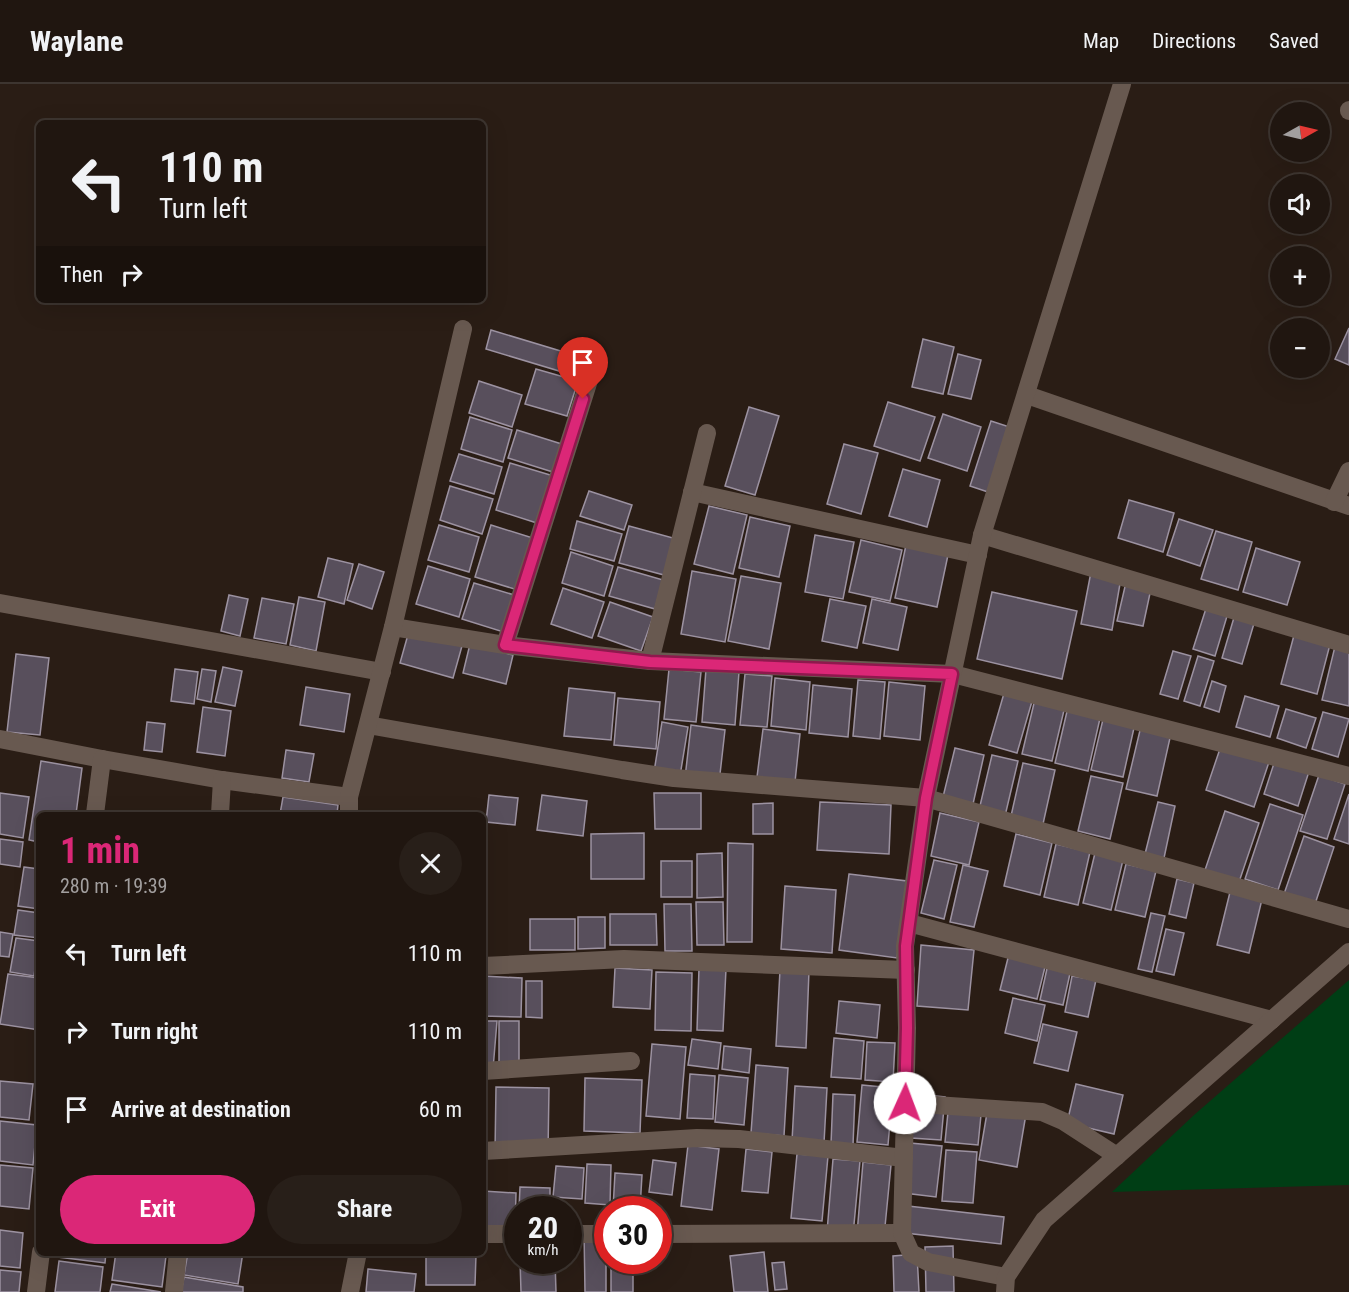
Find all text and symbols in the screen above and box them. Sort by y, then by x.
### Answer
text: Waylane [30,25,123,58]
text: Map [1083,29,1119,53]
text: Directions [1152,29,1236,53]
text: Saved [1269,29,1319,53]
north arrow [1270,102,1330,162]
map controls [1270,102,1330,378]
text: 110 m [159,143,264,192]
icon: left [60,144,138,222]
button: sound [1270,174,1330,234]
text: Turn left [159,193,248,225]
button: + [1270,246,1330,306]
icon: right [115,258,148,291]
text: Then [60,262,103,287]
button: − [1270,318,1330,378]
pin [557,337,608,399]
icon: arrive [566,346,599,379]
text: 1 min [60,830,140,872]
button: close [399,832,462,895]
text: 280 m · 19:39 [60,874,167,898]
icon: left [60,937,93,970]
text: Turn left [111,941,186,966]
text: 110 m [408,941,462,966]
icon: right [60,1015,93,1048]
text: Turn right [111,1019,198,1044]
text: 110 m [408,1019,462,1044]
position arrow [873,1071,937,1135]
icon: arrive [60,1093,93,1126]
text: Arrive at destination [111,1097,291,1122]
text: 60 m [419,1097,462,1122]
button: Exit [60,1175,255,1244]
button: Share [267,1175,462,1244]
speed limit sign: 30 [594,1196,672,1274]
text: 20 [528,1210,558,1245]
text: km/h [528,1241,558,1259]

